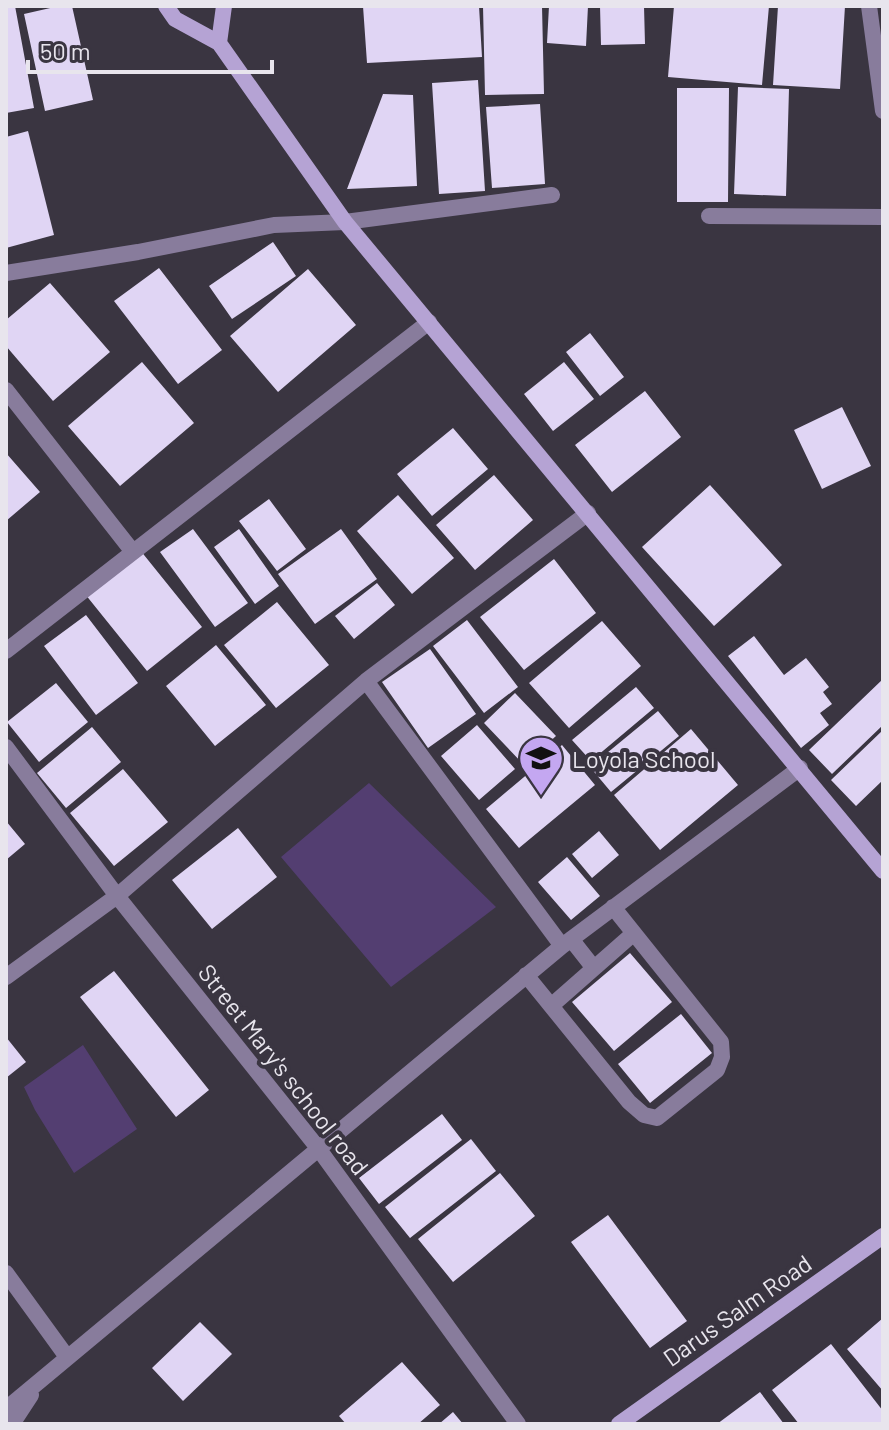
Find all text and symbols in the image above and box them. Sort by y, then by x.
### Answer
scale bar [28,24,272,74]
text: 50 m [40,36,91,65]
school or university icon: Loyola School [517,734,565,797]
place label: Loyola School [572,744,716,773]
street label: Street Mary's school road [193,958,375,1180]
street label: Darus Salm Road [657,1248,817,1372]

